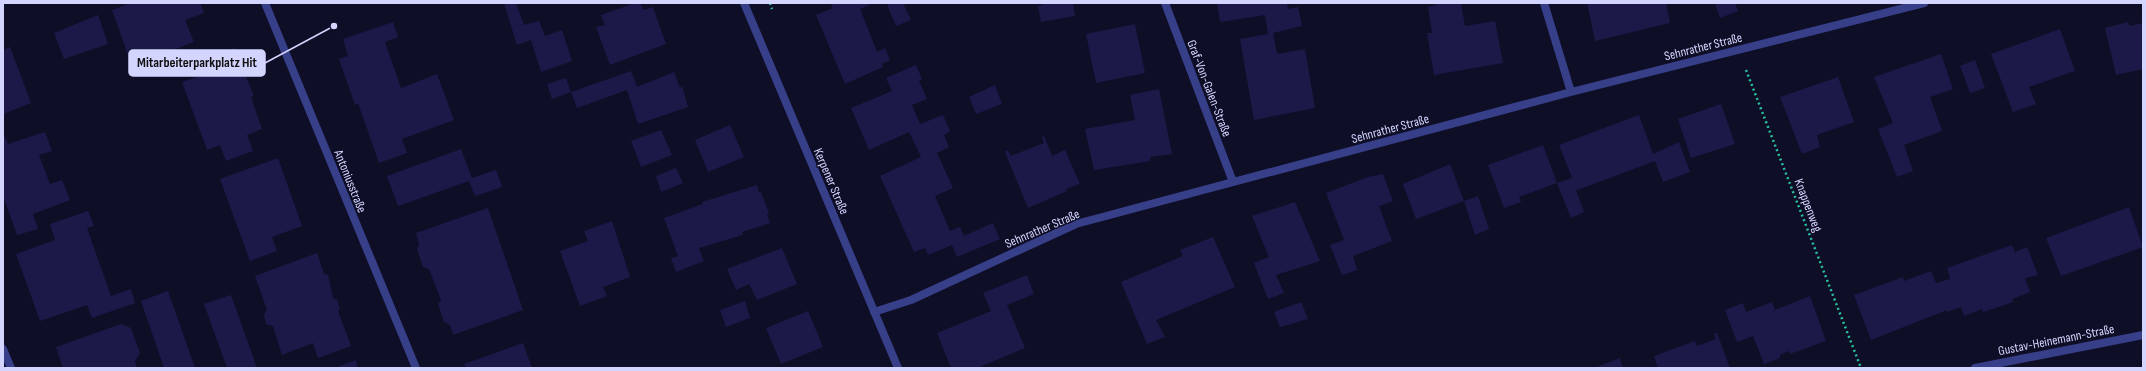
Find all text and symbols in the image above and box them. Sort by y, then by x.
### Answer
street label: Sehnrather Straße [1663,30,1744,64]
street label: Graf-Von-Galen-Straße [1183,38,1235,139]
callout: Mitarbeiterparkplatz Hit [129,50,265,76]
text: Mitarbeiterparkplatz Hit [137,54,257,71]
street label: Sehnrather Straße [1350,111,1431,147]
street label: Kerpener Straße [810,146,852,217]
street label: Antoniusstraße [330,147,370,215]
street label: Knappenweg [1791,177,1825,234]
street label: Sehnrather Straße [1003,206,1082,252]
street label: Gustav-Heinemann-Straße [1997,321,2116,359]

